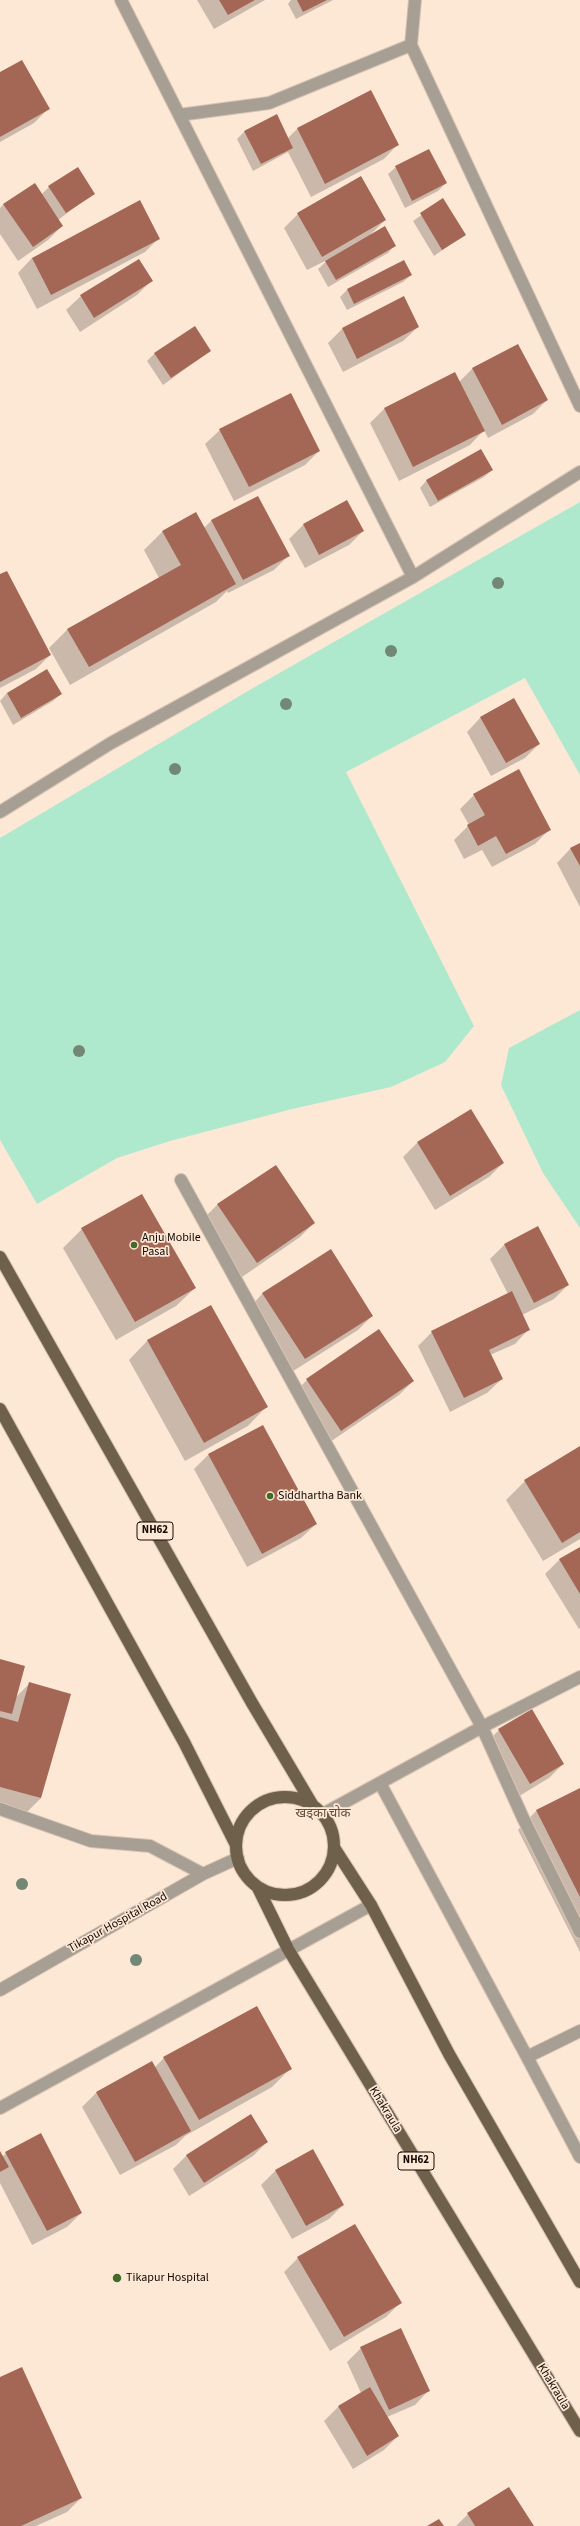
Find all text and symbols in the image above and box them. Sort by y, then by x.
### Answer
place label: Anju Mobile Pasal [142,1231,201,1259]
marker: Anju Mobile Pasal [129,1240,139,1250]
place label: Siddhartha Bank [278,1489,362,1503]
marker: Siddhartha Bank [265,1491,275,1501]
road number: NH62 [137,1522,173,1540]
district label: खड्का चोक [295,1806,351,1822]
street label: Tikapur Hospital Road [66,1890,170,1956]
street label: Khakraula [366,2084,404,2136]
road number: NH62 [398,2152,434,2170]
place label: Tikapur Hospital [126,2271,209,2285]
marker: Tikapur Hospital [111,2272,123,2284]
street label: Khakraula [534,2361,572,2413]

